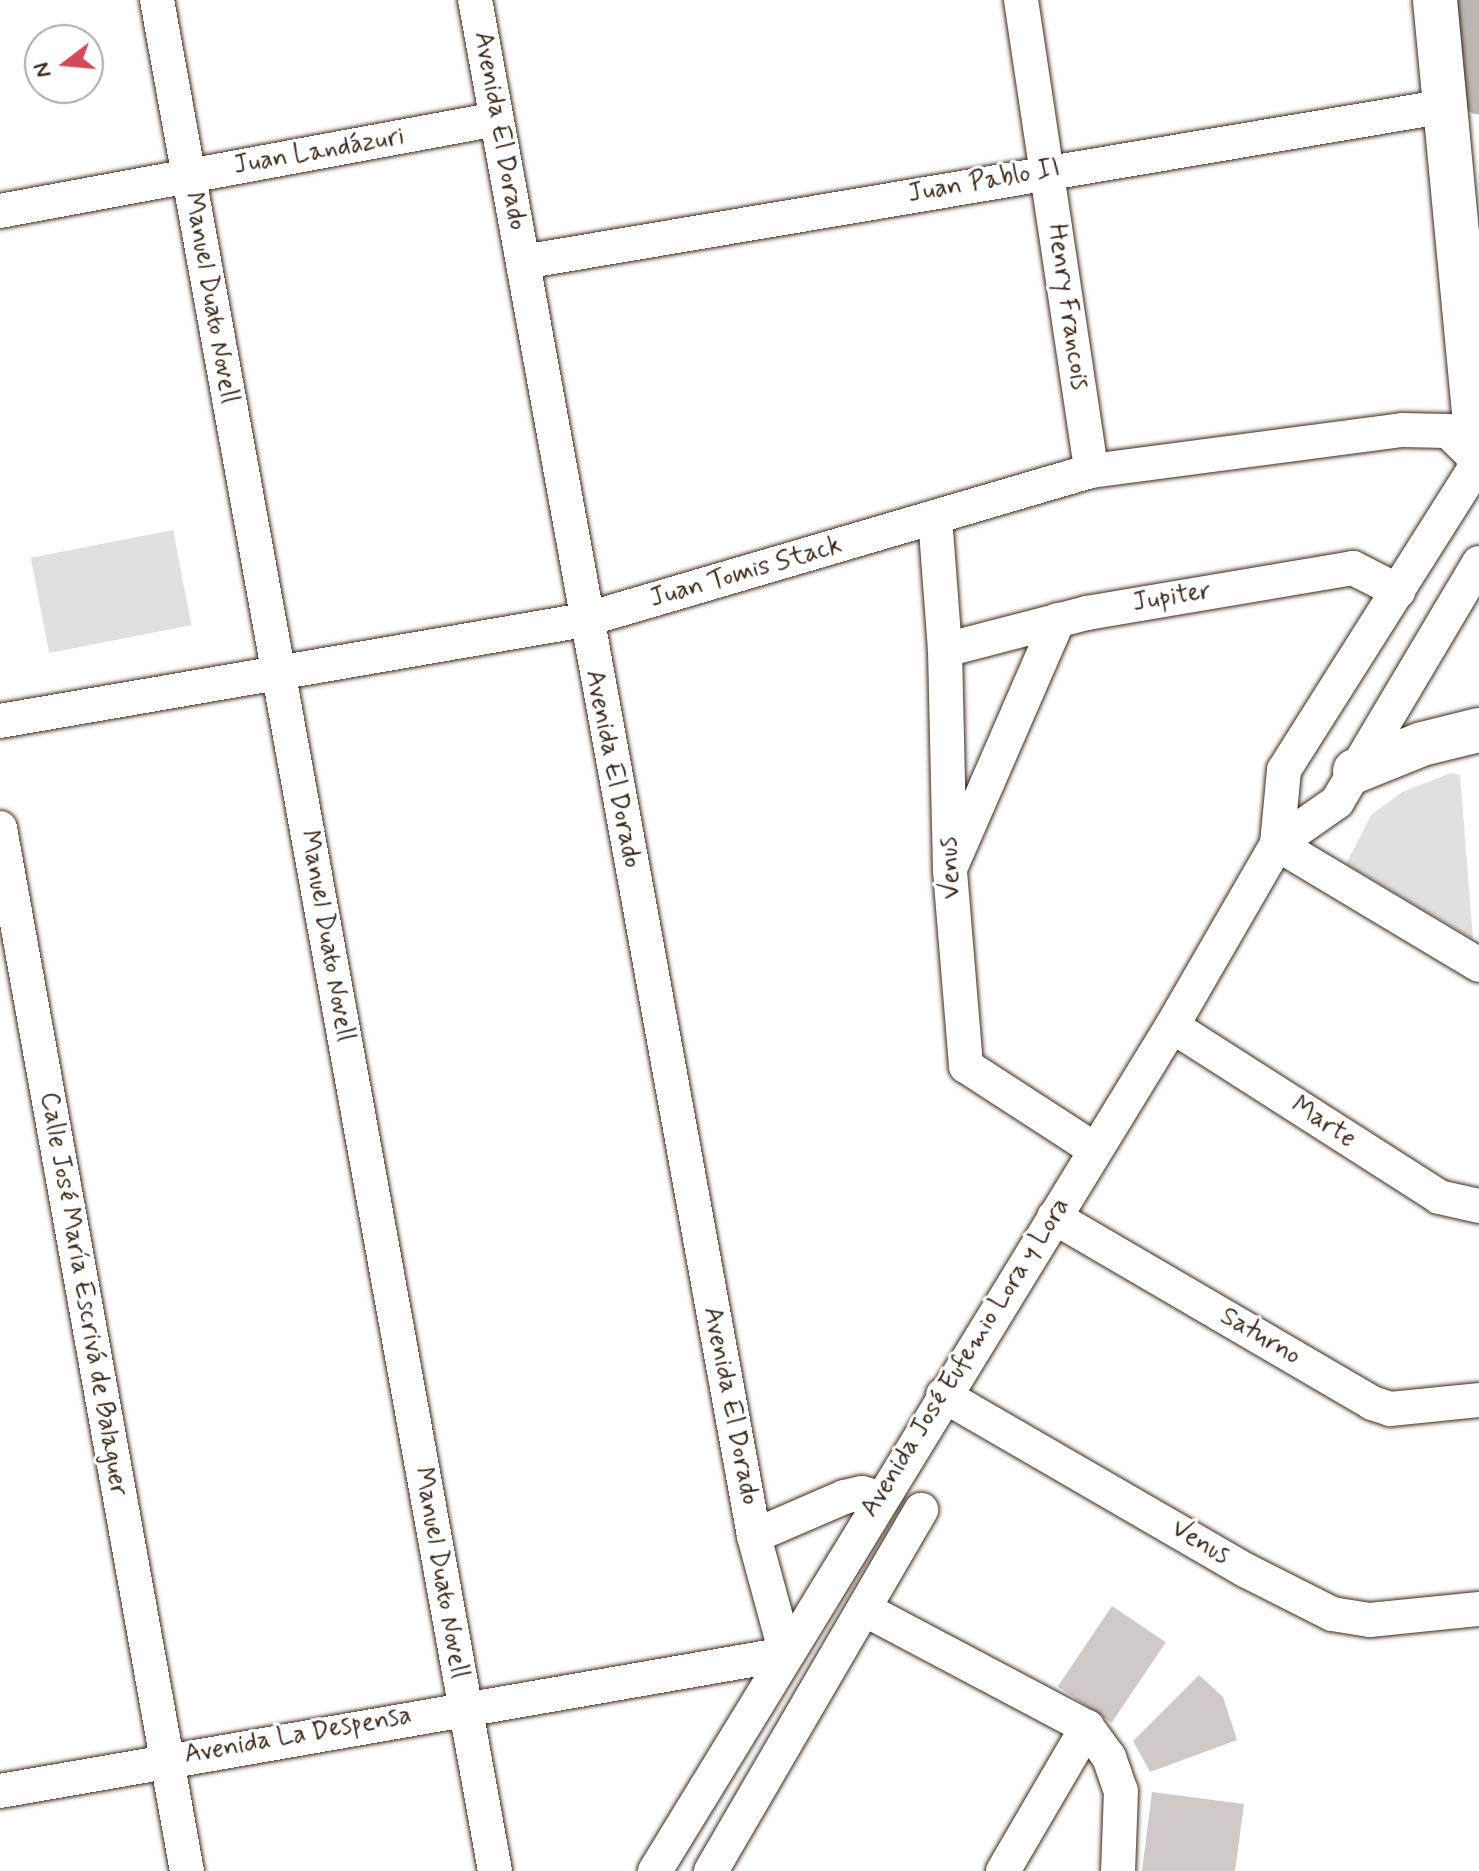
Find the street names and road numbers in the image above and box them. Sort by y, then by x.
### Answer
street label: Avenida El Dorado [466,31,532,231]
street label: Juan Landázuri [231,122,407,182]
street label: Juan Pablo II [904,153,1064,211]
street label: Manuel Duato Novell [176,190,244,406]
street label: Henry Francois [1040,220,1094,394]
street label: Juan Tomis Stack [649,531,843,615]
street label: Jupiter [1130,576,1214,620]
street label: Avenida El Dorado [578,669,646,869]
street label: Manuel Duato Novell [292,828,360,1044]
street label: Venus [934,836,968,900]
street label: Calle José María Escrivá de Balaguer [32,1088,134,1500]
street label: Marte [1285,1091,1361,1155]
street label: Avenida José Eufemio Lora y Lora [855,1193,1077,1523]
street label: Saturno [1214,1302,1306,1372]
street label: Avenida El Dorado [696,1306,764,1506]
street label: Manuel Duato Novell [406,1465,474,1681]
street label: Venus [1165,1514,1235,1572]
street label: Avenida La Despensa [180,1700,416,1772]

